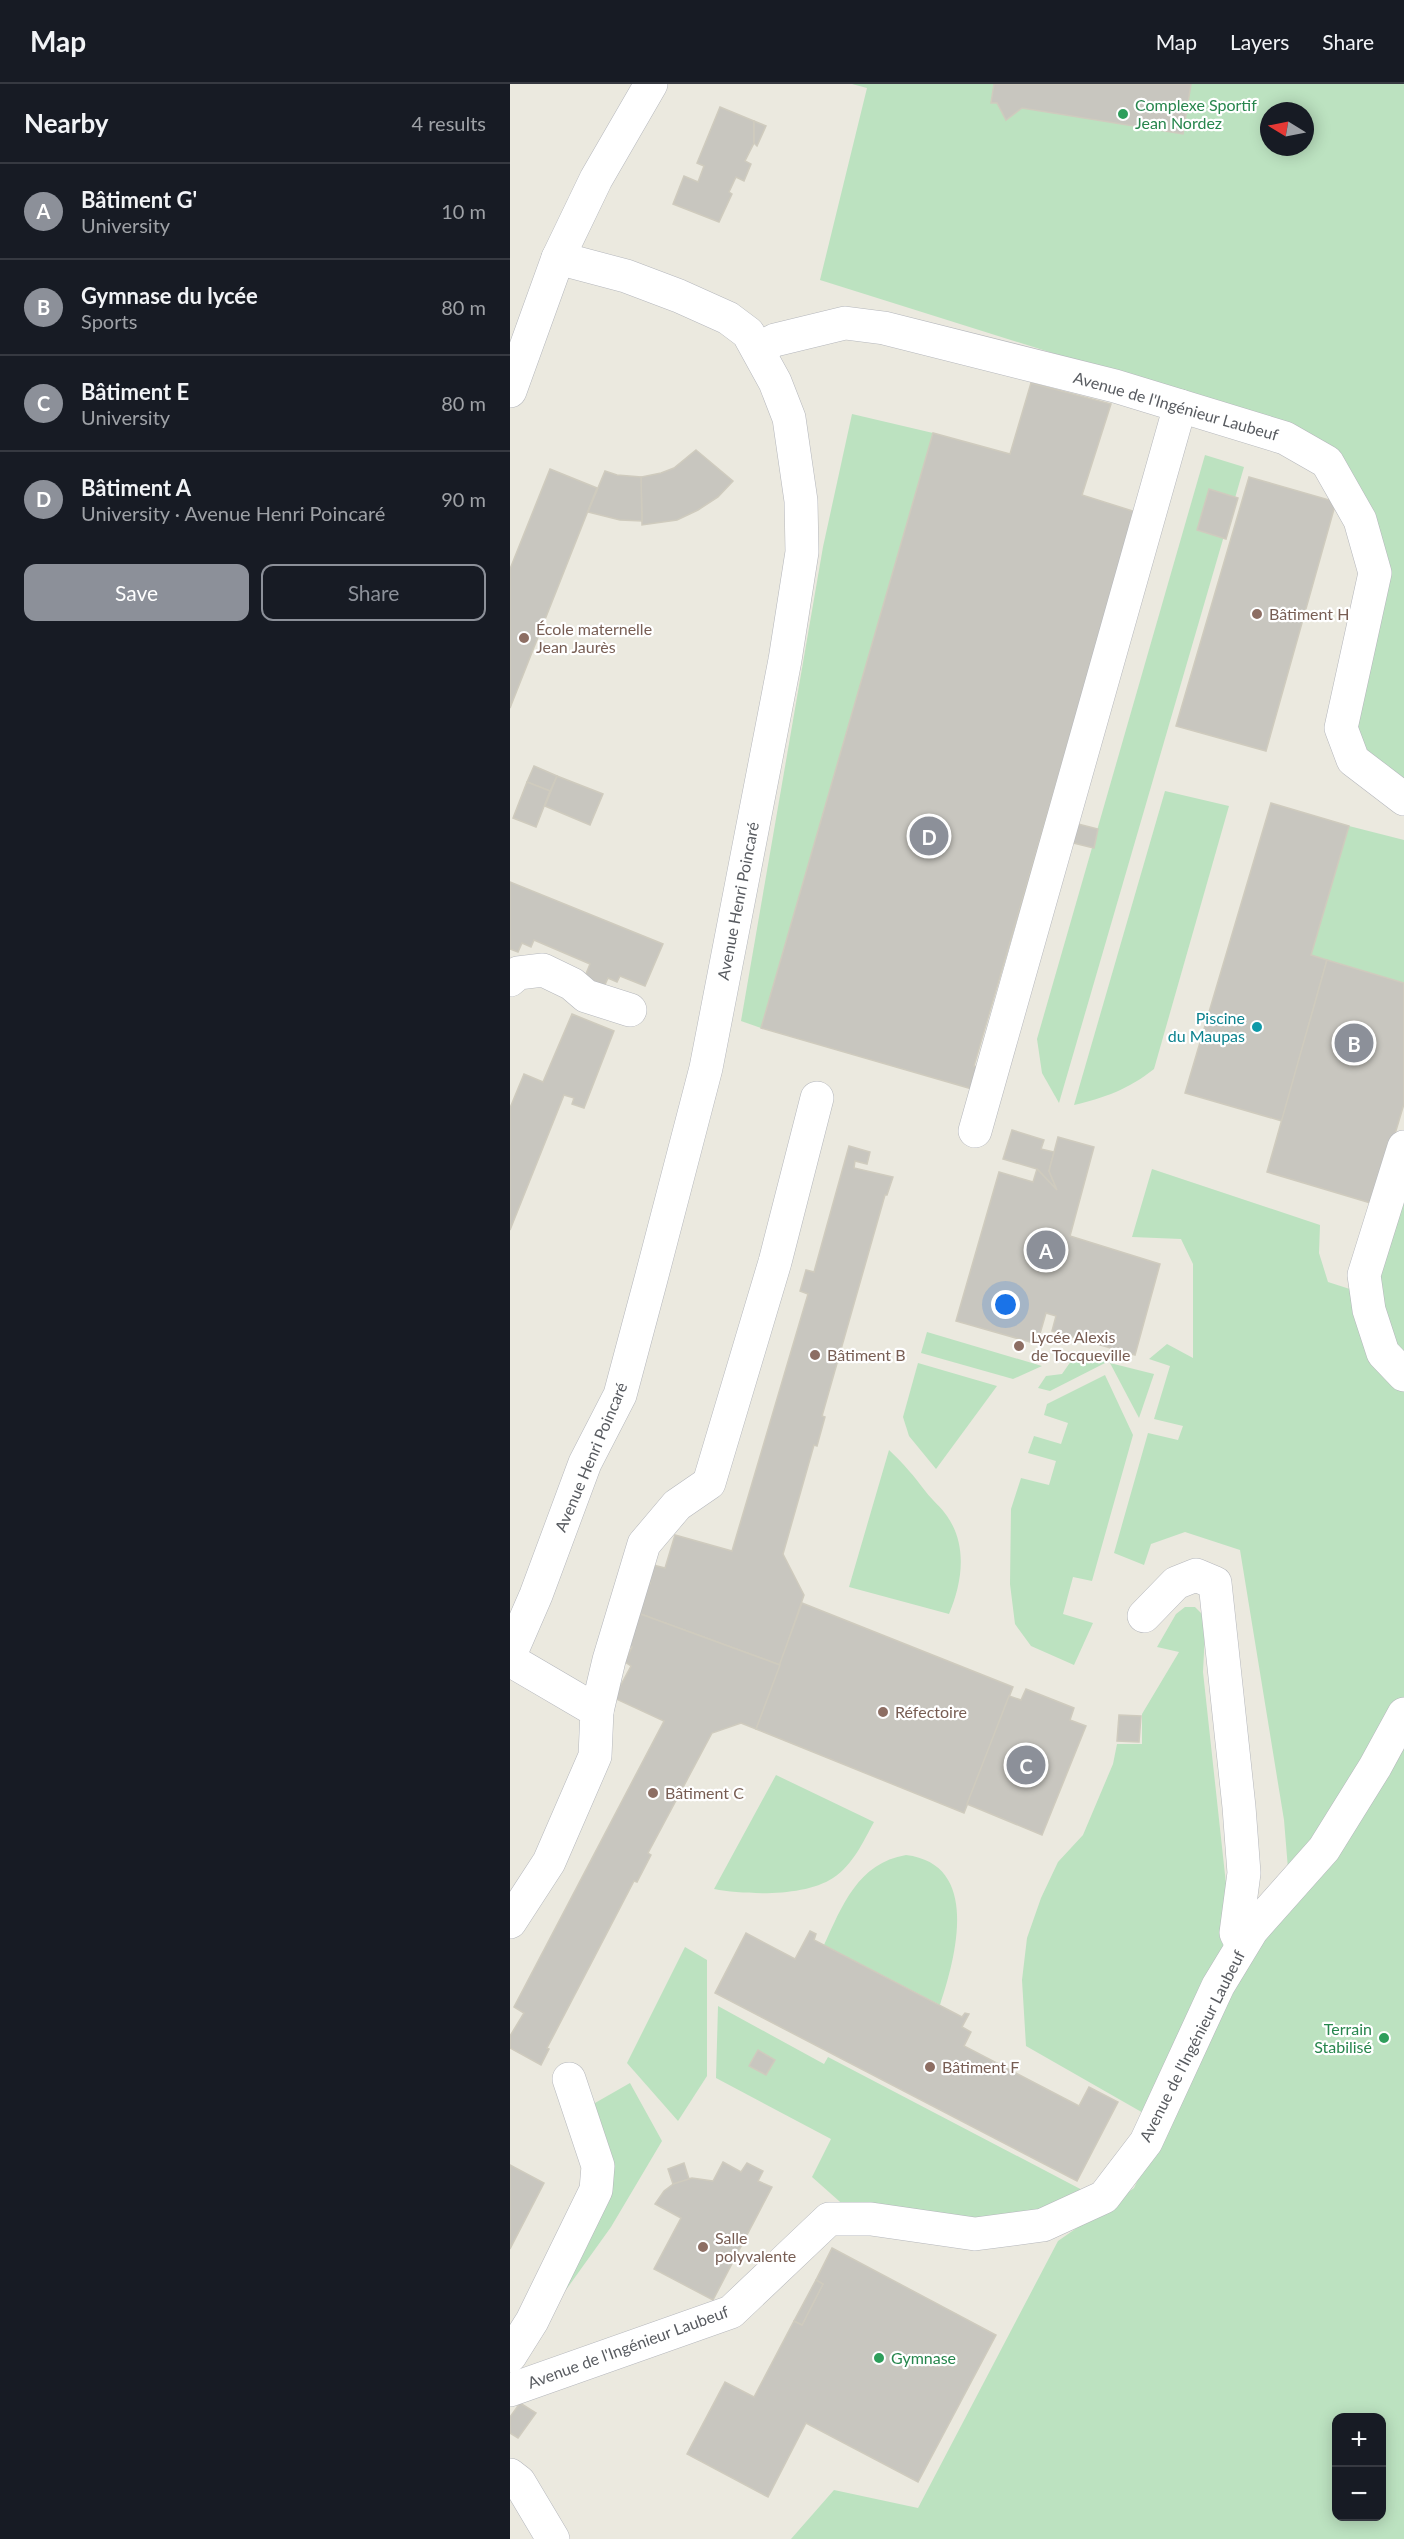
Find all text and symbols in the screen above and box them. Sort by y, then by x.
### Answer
text: Map [30,24,86,58]
text: Map [1156,29,1197,54]
text: Layers [1230,29,1289,54]
text: Share [1322,29,1374,54]
place label: Complexe Sportif Jean Nordez [1135,95,1257,132]
north arrow [1260,102,1314,156]
text: Nearby [24,107,109,139]
marker: Complexe Sportif Jean Nordez [1116,107,1130,121]
text: 4 results [411,111,486,135]
text: Bâtiment G' [81,186,197,213]
text: A [37,199,50,223]
text: 10 m [441,199,486,223]
text: University [81,213,170,237]
text: Gymnase du lycée [81,282,258,309]
text: B [37,295,50,319]
text: 80 m [441,295,486,319]
text: Sports [81,309,137,333]
street label: Avenue de l'Ingénieur Laubeuf [1071,367,1281,444]
text: Bâtiment E [81,378,189,405]
text: C [37,391,50,415]
text: 80 m [441,391,486,415]
text: University [81,405,170,429]
text: Bâtiment A [81,474,191,501]
text: D [36,487,51,511]
text: 90 m [441,487,486,511]
text: University · Avenue Henri Poincaré [81,501,385,525]
button: Save [24,564,249,621]
button: Share [261,564,486,621]
place label: Bâtiment H [1269,604,1349,623]
marker: Bâtiment H [1250,607,1264,621]
place label: École maternelle Jean Jaurès [536,619,652,656]
marker: École maternelle Jean Jaurès [517,631,531,645]
pin: D [910,814,948,858]
street label: Avenue Henri Poincaré [713,820,762,982]
place label: Piscine du Maupas [1168,1008,1245,1045]
marker: Piscine du Maupas [1250,1020,1264,1034]
pin: B [1334,1020,1374,1066]
pin: A [1026,1228,1066,1272]
your location [991,1290,1020,1319]
place label: Lycée Alexis de Tocqueville [1031,1327,1130,1364]
marker: Lycée Alexis de Tocqueville [1012,1339,1026,1353]
place label: Bâtiment B [827,1345,906,1364]
marker: Bâtiment B [808,1348,822,1362]
street label: Avenue Henri Poincaré [550,1379,631,1534]
place label: Réfectoire [895,1702,967,1721]
marker: Réfectoire [876,1705,890,1719]
pin: C [1006,1742,1046,1788]
place label: Bâtiment C [665,1783,744,1802]
marker: Bâtiment C [646,1786,660,1800]
street label: Avenue de l'Ingénieur Laubeuf [1135,1947,1248,2145]
place label: Terrain Stabilisé [1314,2019,1372,2056]
marker: Terrain Stabilisé [1377,2031,1391,2045]
place label: Bâtiment F [942,2057,1019,2076]
marker: Bâtiment F [923,2060,937,2074]
place label: Salle polyvalente [715,2228,796,2265]
marker: Salle polyvalente [696,2240,710,2254]
street label: Avenue de l'Ingénieur Laubeuf [525,2301,731,2392]
place label: Gymnase [891,2348,956,2367]
marker: Gymnase [872,2351,886,2365]
map controls [1332,2413,1386,2521]
button: + [1332,2413,1386,2467]
button: − [1332,2467,1386,2521]

